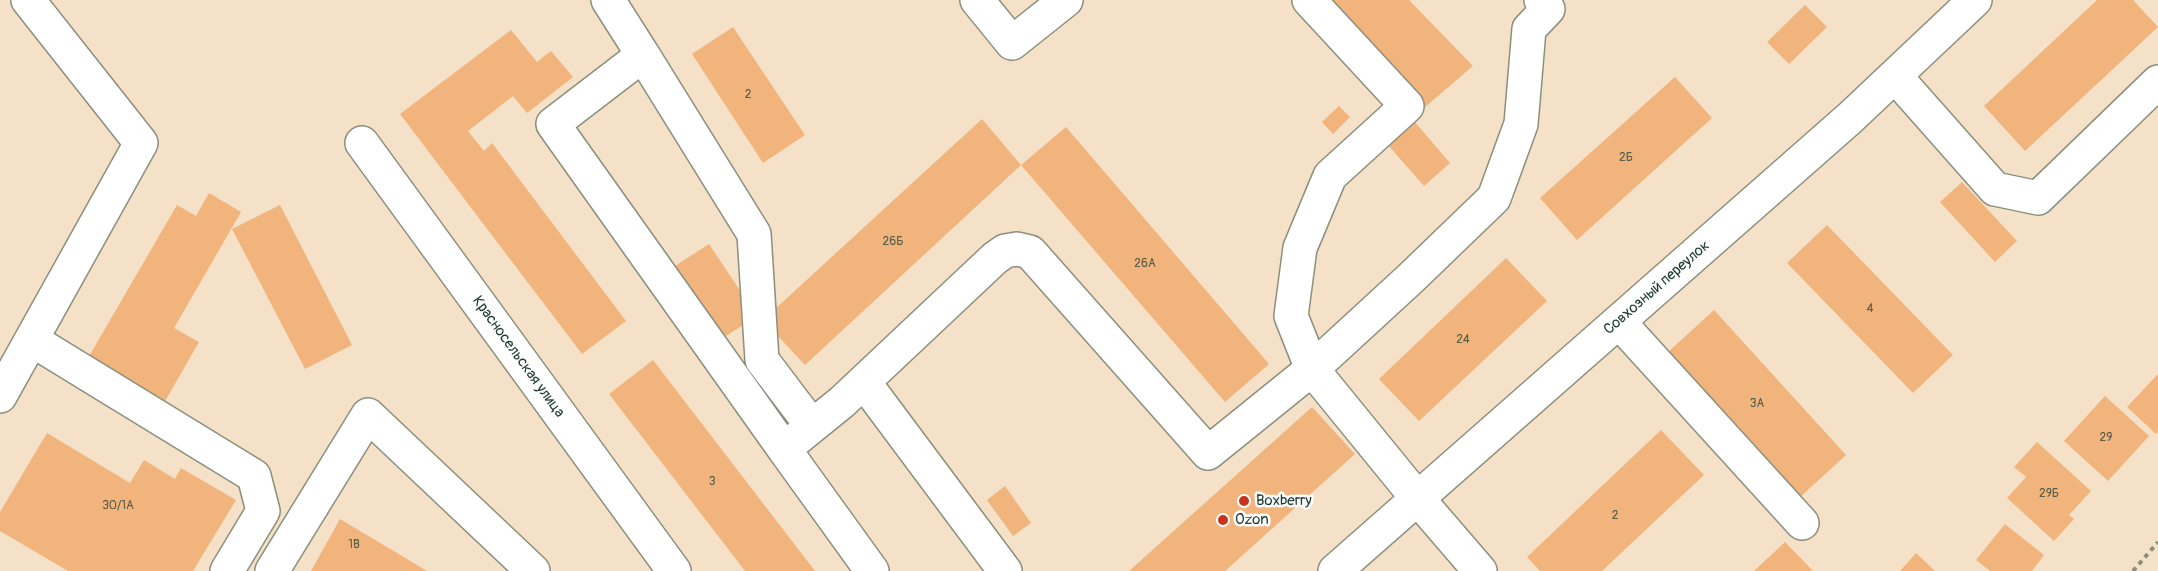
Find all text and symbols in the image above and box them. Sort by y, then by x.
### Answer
house number: 2 [745,88,751,102]
house number: 2Б [1619,151,1633,165]
house number: 26Б [883,235,903,249]
street label: Совхозный переулок [1600,237,1714,339]
house number: 26А [1134,257,1156,271]
street label: Красносельская улица [468,293,568,421]
house number: 4 [1867,302,1873,316]
house number: 24 [1456,333,1470,347]
house number: 3А [1750,397,1764,411]
house number: 29 [2100,431,2112,445]
house number: 3 [709,475,715,489]
house number: 29Б [2039,487,2059,501]
place label: Boxberry [1256,492,1312,510]
marker: Boxberry [1237,494,1251,508]
house number: 30/1А [102,499,134,513]
house number: 2 [1612,509,1618,523]
place label: Ozon [1235,511,1269,529]
marker: Ozon [1216,513,1230,527]
house number: 1В [348,538,360,552]

